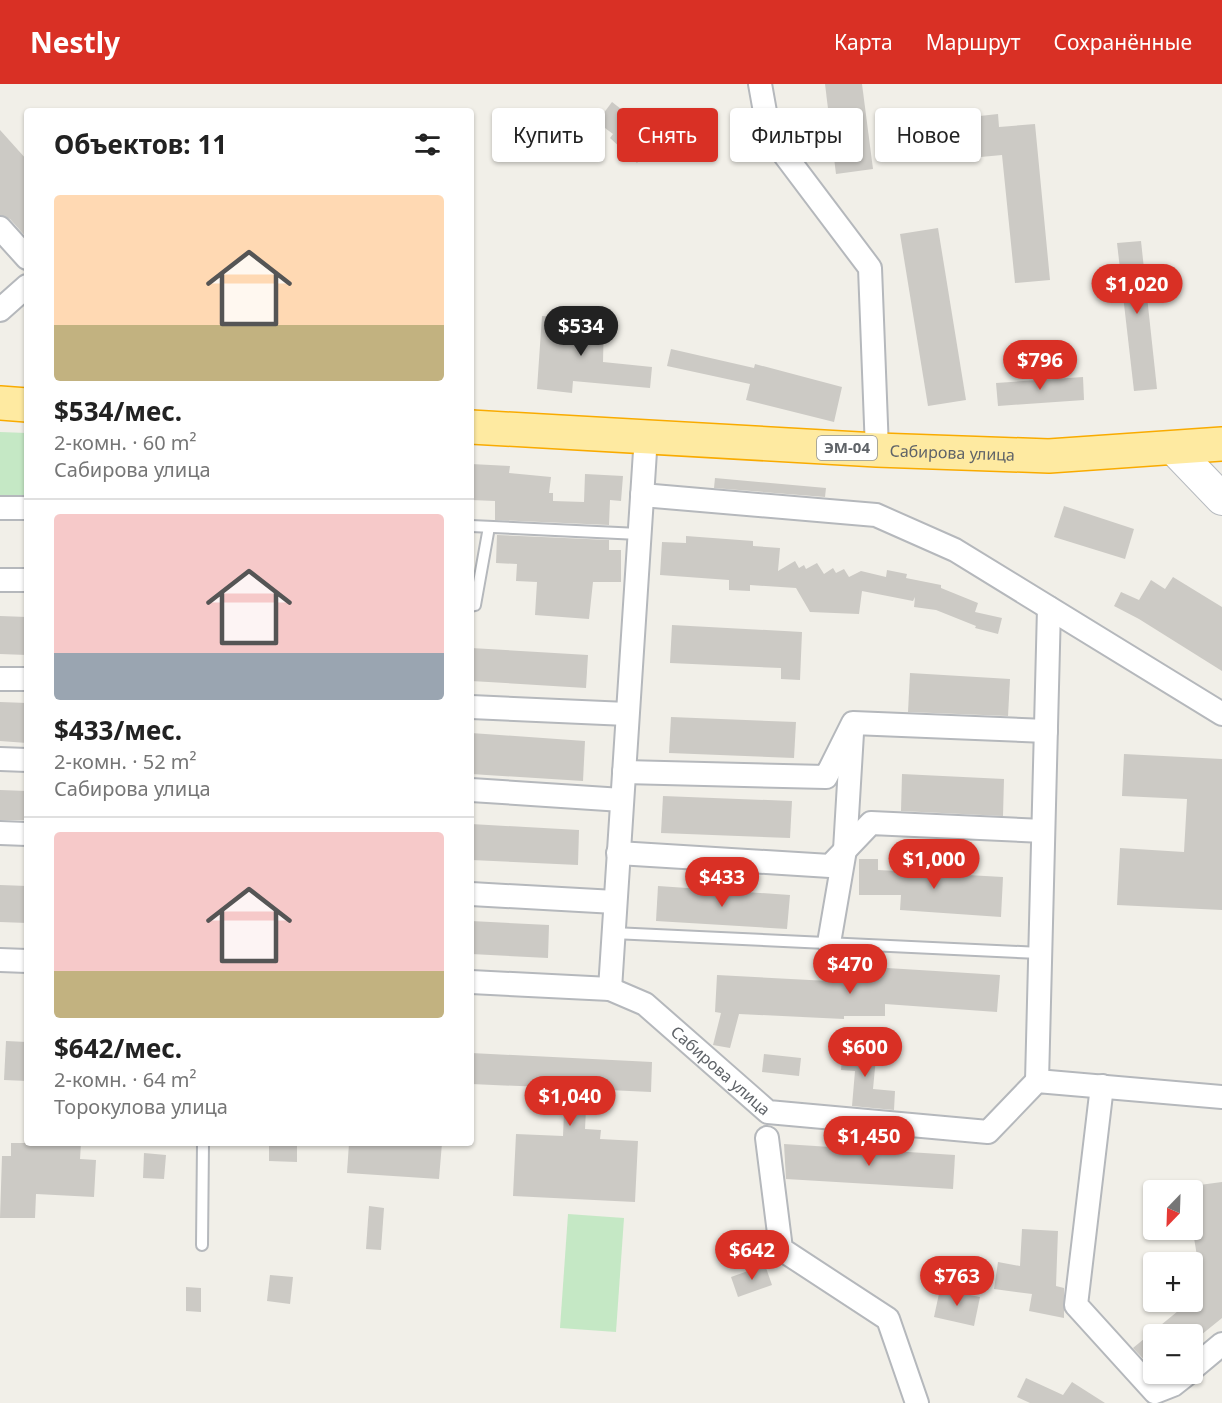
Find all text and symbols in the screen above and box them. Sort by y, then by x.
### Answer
text: Nestly [30,23,120,61]
text: Карта [834,28,893,56]
text: Маршрут [926,28,1021,56]
text: Сохранённые [1054,28,1192,56]
chip: Купить [492,108,605,162]
chip: Снять [617,108,718,162]
chip: Фильтры [730,108,863,162]
chip: Новое [875,108,981,162]
text: Объектов: 11 [54,126,227,162]
icon: filters [411,128,444,161]
icon: home [195,234,303,342]
pin: $1,020 [1088,264,1186,315]
text: $1,020 [1106,270,1168,297]
pin: $534 [545,306,617,357]
text: $534 [558,312,604,339]
pin: $796 [1004,340,1076,391]
text: $796 [1017,346,1063,373]
text: $534/мес. [54,393,182,429]
text: 2-комн. · 60 m² [54,429,197,456]
road number: ЭМ-04 [817,436,877,460]
street label: Сабирова улица [889,439,1015,466]
text: Сабирова улица [54,456,211,483]
icon: home [195,553,303,661]
text: $433/мес. [54,712,182,748]
text: 2-комн. · 52 m² [54,748,197,775]
text: Сабирова улица [54,775,211,802]
pin: $1,000 [885,839,983,890]
text: $1,000 [903,845,965,872]
pin: $433 [686,857,758,908]
text: $433 [699,863,745,890]
icon: home [195,871,303,979]
pin: $470 [814,944,886,995]
text: $470 [827,950,873,977]
street label: Сабирова улица [666,1021,775,1120]
pin: $600 [829,1027,901,1078]
text: $642/мес. [54,1030,182,1066]
text: $600 [842,1033,888,1060]
text: 2-комн. · 64 m² [54,1066,197,1093]
pin: $1,040 [521,1076,619,1127]
text: $1,040 [539,1082,601,1109]
text: Торокулова улица [54,1093,228,1120]
pin: $1,450 [820,1116,918,1167]
text: $1,450 [838,1122,900,1149]
north arrow [1143,1180,1203,1240]
map controls [1143,1180,1203,1384]
pin: $642 [716,1230,788,1281]
text: $642 [729,1236,775,1263]
button: + [1143,1252,1203,1312]
pin: $763 [921,1256,993,1307]
text: $763 [934,1262,980,1289]
button: − [1143,1324,1203,1384]

